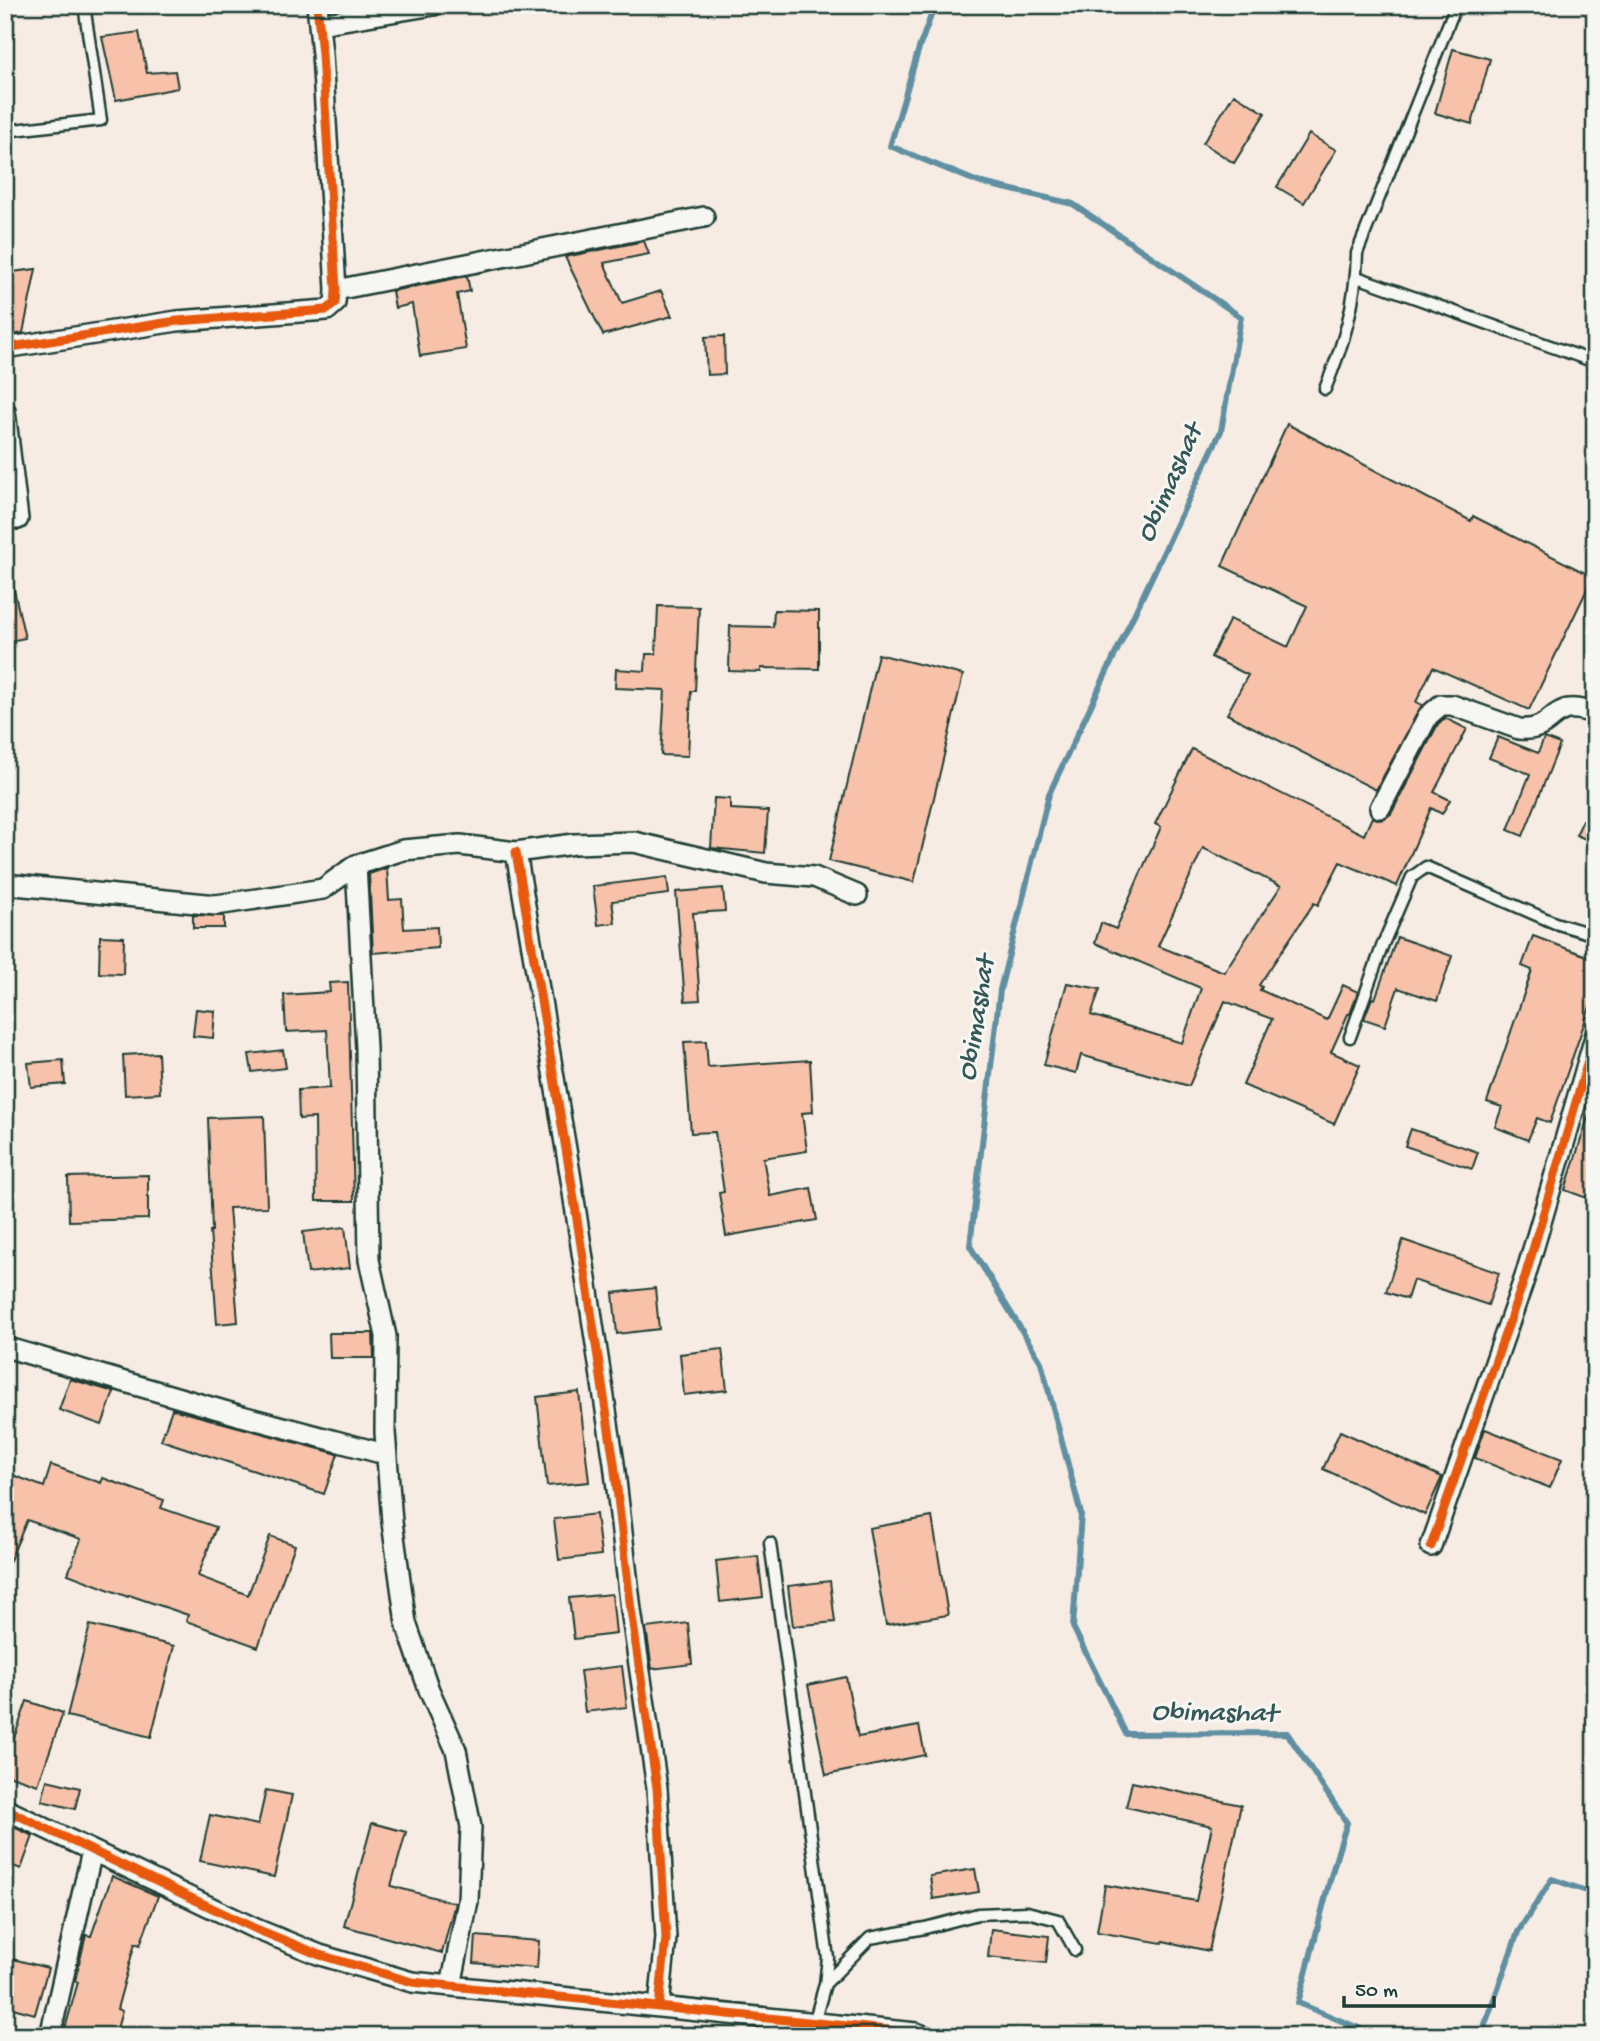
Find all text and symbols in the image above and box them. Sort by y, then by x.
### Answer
water label: Obimashat [1130,416,1213,548]
water label: Obimashat [952,950,1005,1084]
water label: Obimashat [1151,1696,1282,1732]
scale bar [1344,1964,1495,2008]
text: 50 m [1355,1980,1398,2005]

